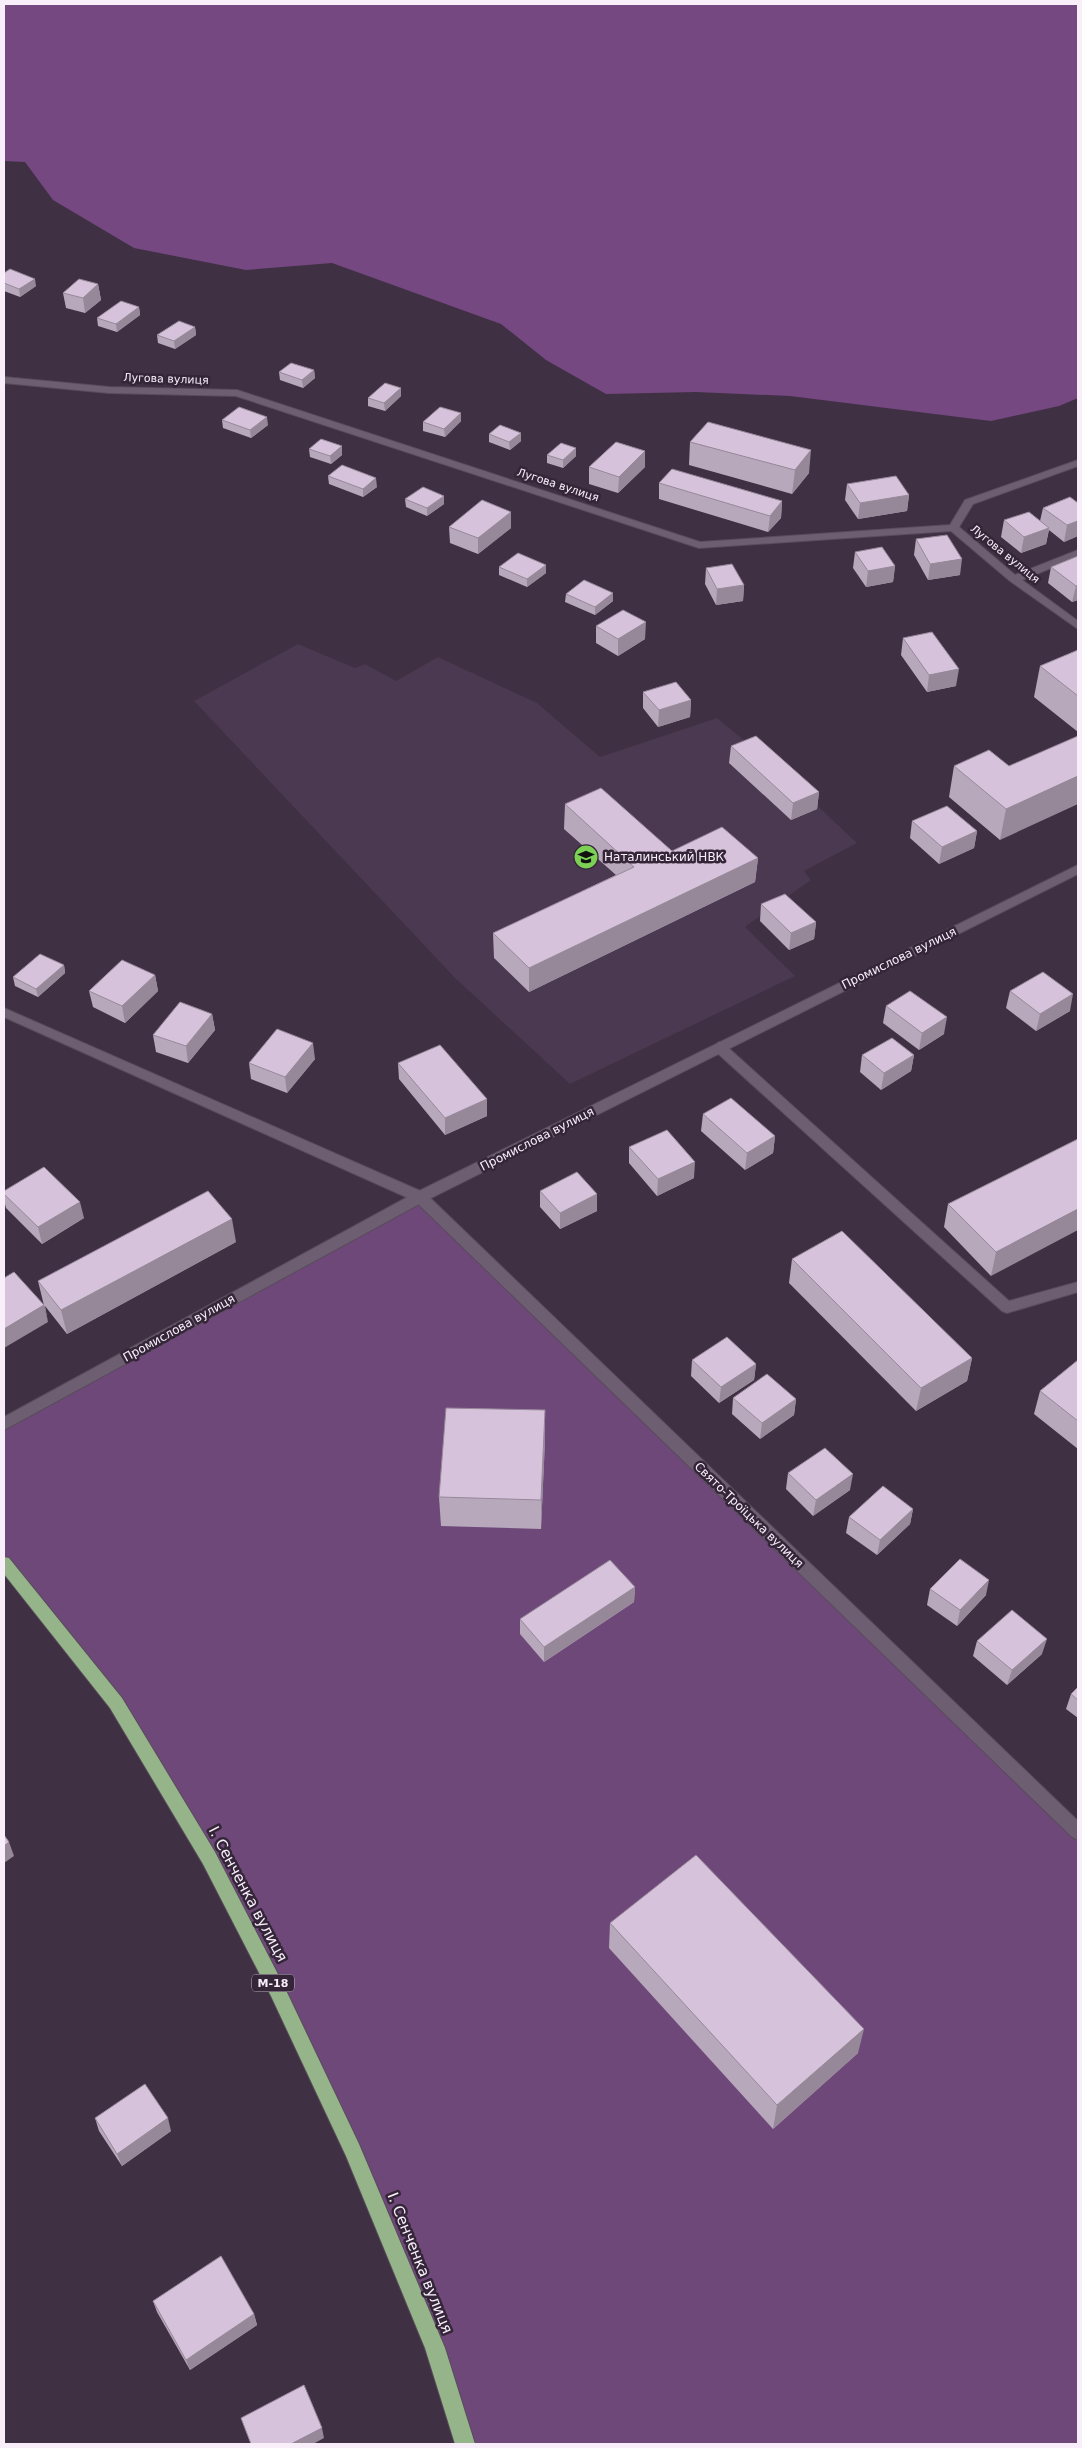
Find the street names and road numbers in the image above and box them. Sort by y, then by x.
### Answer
street label: Лугова вулиця [123,371,209,387]
street label: Лугова вулиця [515,466,601,504]
street label: Лугова вулиця [968,522,1042,586]
street label: Промислова вулиця [839,924,959,992]
street label: Промислова вулиця [478,1104,596,1174]
street label: Промислова вулиця [121,1291,237,1365]
street label: Свято-Троїцька вулиця [692,1459,806,1571]
street label: І. Сенченка вулиця [205,1823,291,1965]
road number: М-18 [252,1975,294,1992]
street label: І. Сенченка вулиця [383,2190,457,2336]

